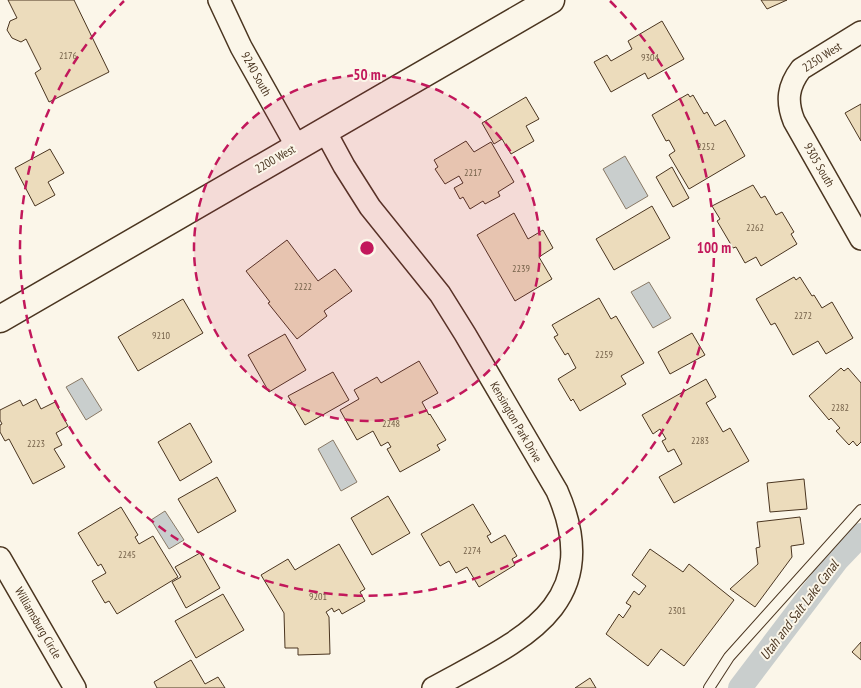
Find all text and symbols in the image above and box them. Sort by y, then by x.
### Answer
street label: 2250 West [799,38,845,75]
house number: 2176 [59,49,78,62]
street label: 9240 South [238,49,275,99]
house number: 9304 [641,51,660,64]
text: 50 m [353,65,381,84]
house number: 2252 [697,140,715,153]
street label: 9305 South [801,140,838,189]
street label: 2200 West [252,141,298,176]
house number: 2217 [464,166,482,179]
house number: 2262 [746,221,764,234]
text: 100 m [697,238,731,257]
centre of rings [358,239,376,257]
house number: 2239 [512,262,530,275]
house number: 2222 [294,280,312,293]
house number: 2272 [794,309,812,322]
house number: 9210 [152,329,171,342]
house number: 2259 [595,348,613,361]
street label: Kensington Park Drive [487,379,546,465]
house number: 2282 [831,401,849,414]
house number: 2248 [382,417,400,430]
house number: 2283 [691,434,709,447]
house number: 2223 [27,437,45,450]
house number: 2274 [463,544,482,557]
house number: 2245 [118,548,136,561]
water label: Utah and Salt Lake Canal [756,555,843,664]
street label: Williamsburg Circle [12,584,65,661]
house number: 9201 [309,590,327,603]
house number: 2301 [668,604,686,617]

